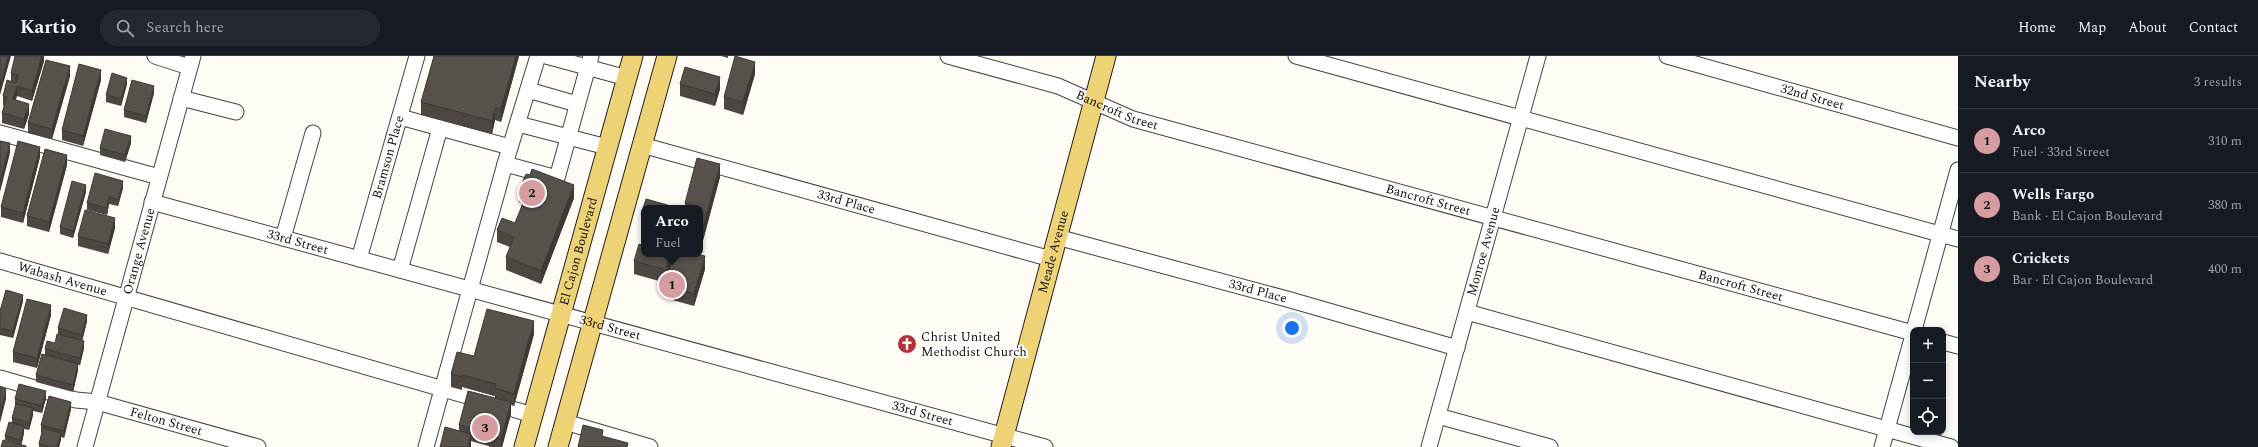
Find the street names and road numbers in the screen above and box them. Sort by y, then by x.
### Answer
street label: 32nd Street [1778,78,1847,116]
street label: Bancroft Street [1073,85,1161,136]
street label: Bramson Place [367,113,410,201]
street label: Bancroft Street [1383,179,1473,221]
street label: 33rd Place [815,184,878,220]
street label: El Cajon Boulevard [554,195,603,308]
street label: Monroe Avenue [1462,205,1505,298]
street label: Orange Avenue [118,206,161,297]
street label: Meade Avenue [1033,208,1074,296]
street label: 33rd Street [265,224,331,260]
street label: Wabash Avenue [16,257,109,301]
street label: Bancroft Street [1696,264,1786,307]
street label: 33rd Place [1226,274,1289,309]
street label: 33rd Street [577,310,643,346]
street label: 33rd Street [890,395,956,431]
street label: Felton Street [128,402,205,441]

